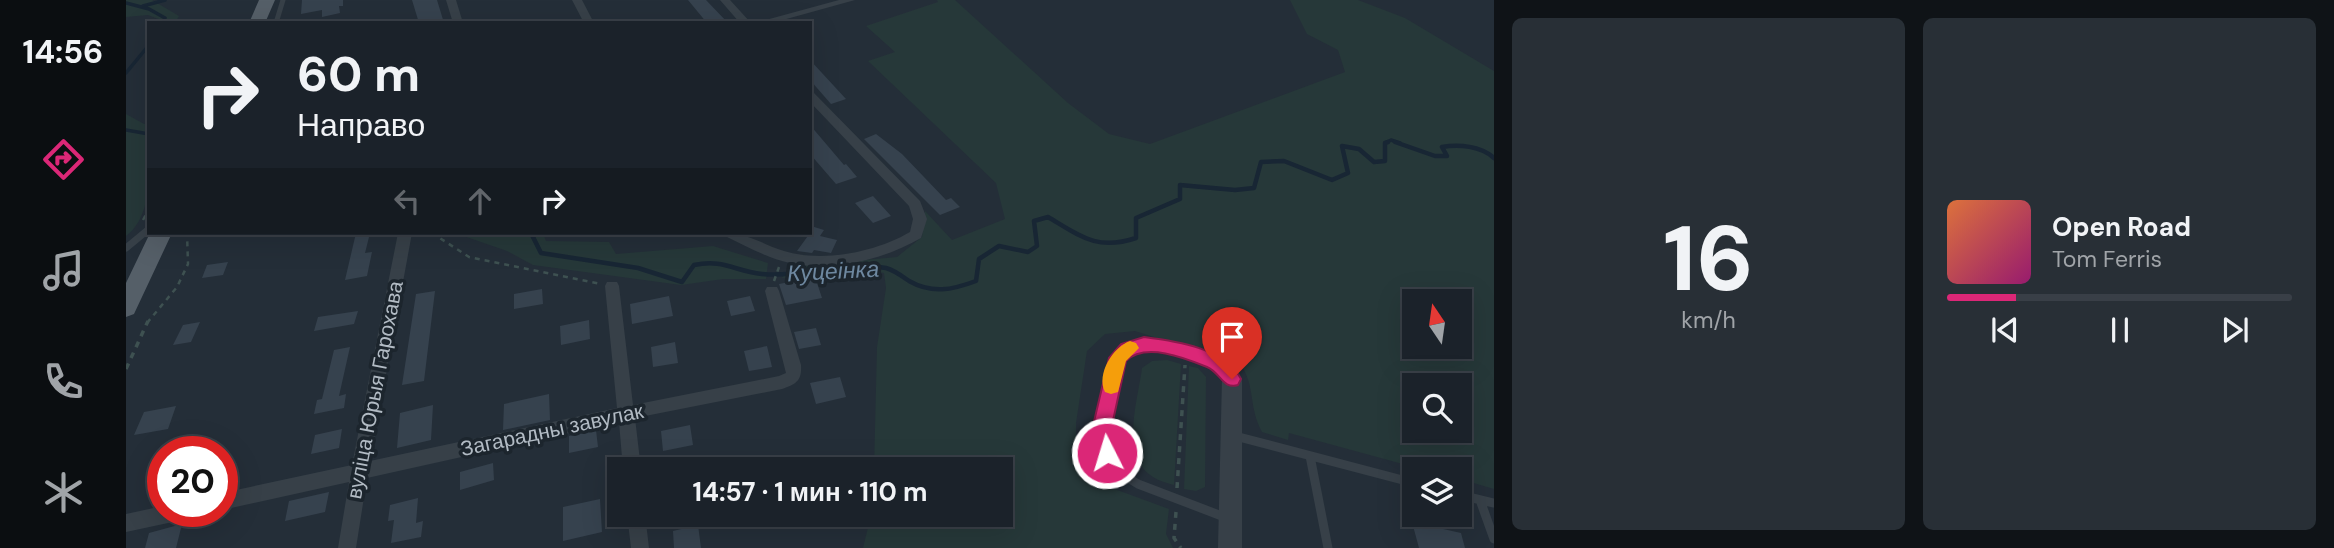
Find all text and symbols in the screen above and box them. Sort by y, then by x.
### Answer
text: 14:56 [23,31,103,73]
text: 60 m [297,42,420,106]
icon: right [182,49,273,140]
text: Направо [297,104,425,146]
icon: directions [39,135,88,184]
icon: left [388,182,426,220]
icon: ahead [461,182,499,220]
icon: right [534,182,572,220]
text: 16 [1663,200,1754,318]
text: Open Road [2052,210,2191,244]
text: Tom Ferris [2052,244,2162,274]
icon: music [39,246,88,295]
water label: Куцеінка [786,254,880,288]
street label: вуліца Юрыя Гарохава [340,278,410,501]
north arrow [1402,289,1472,359]
map controls [1402,289,1472,527]
text: km/h [1681,305,1736,335]
pin [1202,307,1262,379]
icon: previous [1986,311,2024,349]
icon: pause [2101,311,2139,349]
icon: next [2216,311,2254,349]
icon: arrive [1213,318,1251,356]
icon: phone [39,357,88,406]
button: search [1402,373,1472,443]
street label: Загарадны завулак [458,397,647,463]
position arrow [1070,416,1144,490]
speed limit sign: 20 [147,436,238,527]
button: layers [1402,457,1472,527]
icon: climate [39,468,88,517]
text: 14:57 · 1 мин · 110 m [693,475,927,509]

